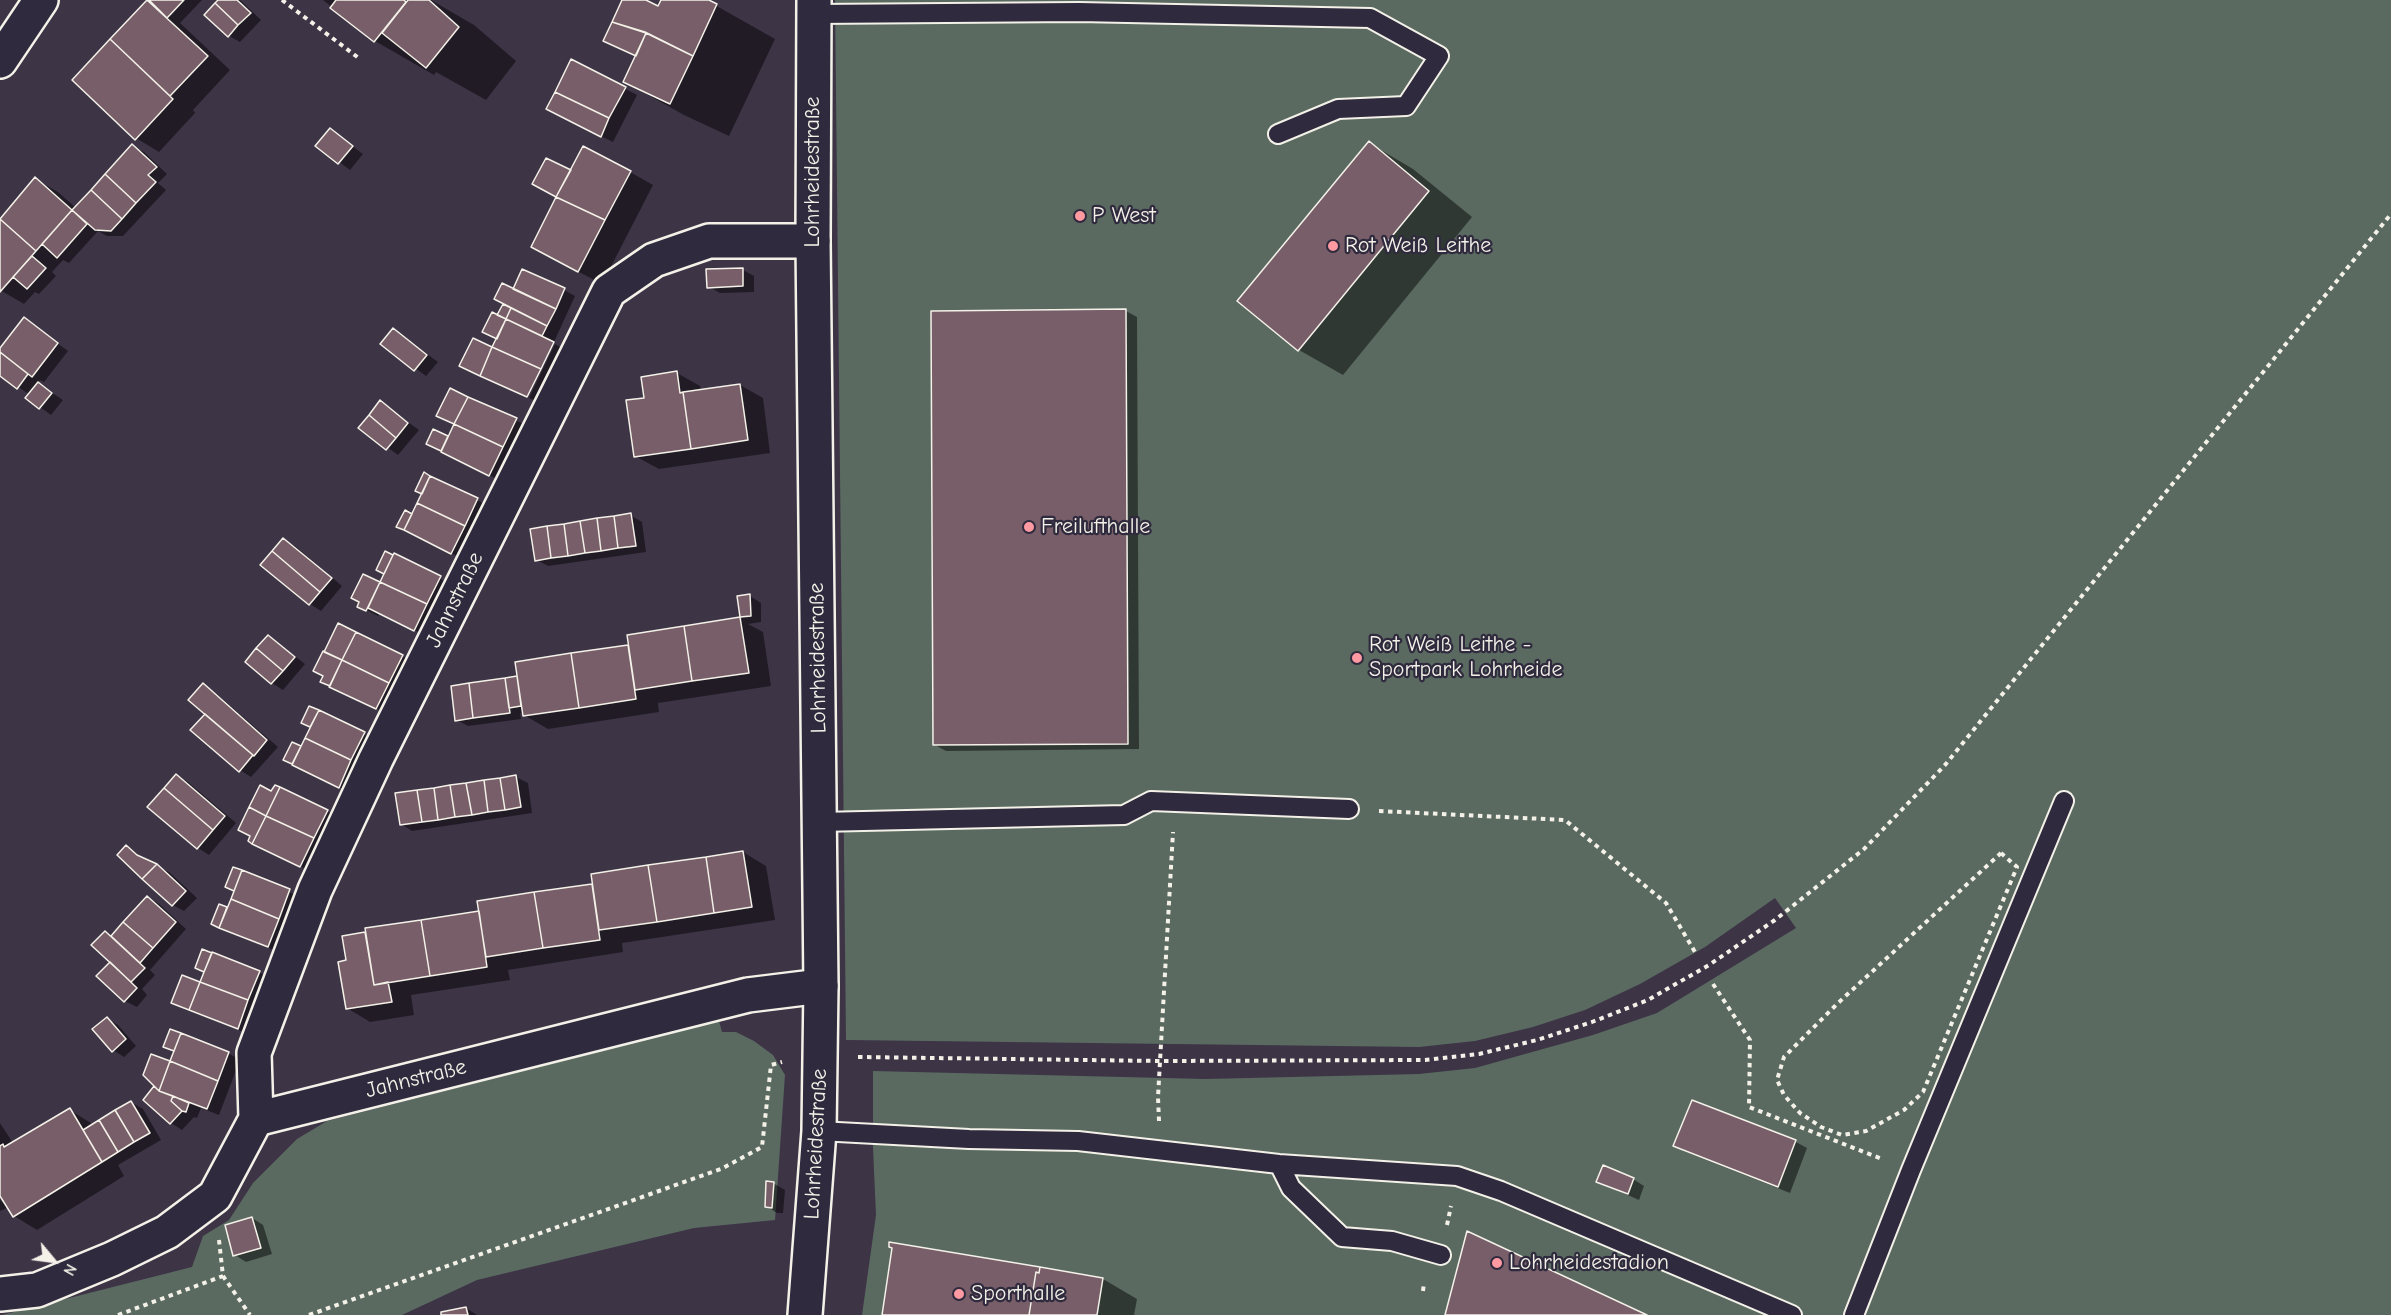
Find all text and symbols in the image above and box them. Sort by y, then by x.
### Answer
street label: Lohrheidestraße [800,97,826,247]
place label: P West [1092,203,1156,229]
marker: P West [1073,209,1087,223]
place label: Rot Weiß Leithe [1345,233,1491,259]
marker: Rot Weiß Leithe [1326,239,1340,253]
place label: Freilufthalle [1041,514,1150,540]
marker: Freilufthalle [1022,520,1036,534]
street label: Jahnstraße [421,548,489,652]
street label: Lohrheidestraße [803,582,833,734]
place label: Rot Weiß Leithe - Sportpark Lohrheide [1369,632,1563,684]
marker: Rot Weiß Leithe - Sportpark Lohrheide [1350,651,1364,665]
street label: Jahnstraße [363,1054,469,1104]
street label: Lohrheidestraße [799,1068,833,1220]
north arrow [24,1231,84,1291]
place label: Lohrheidestadion [1509,1250,1669,1276]
marker: Lohrheidestadion [1490,1256,1504,1270]
text: N [59,1261,80,1279]
place label: Sporthalle [971,1281,1065,1307]
marker: Sporthalle [952,1287,966,1301]

